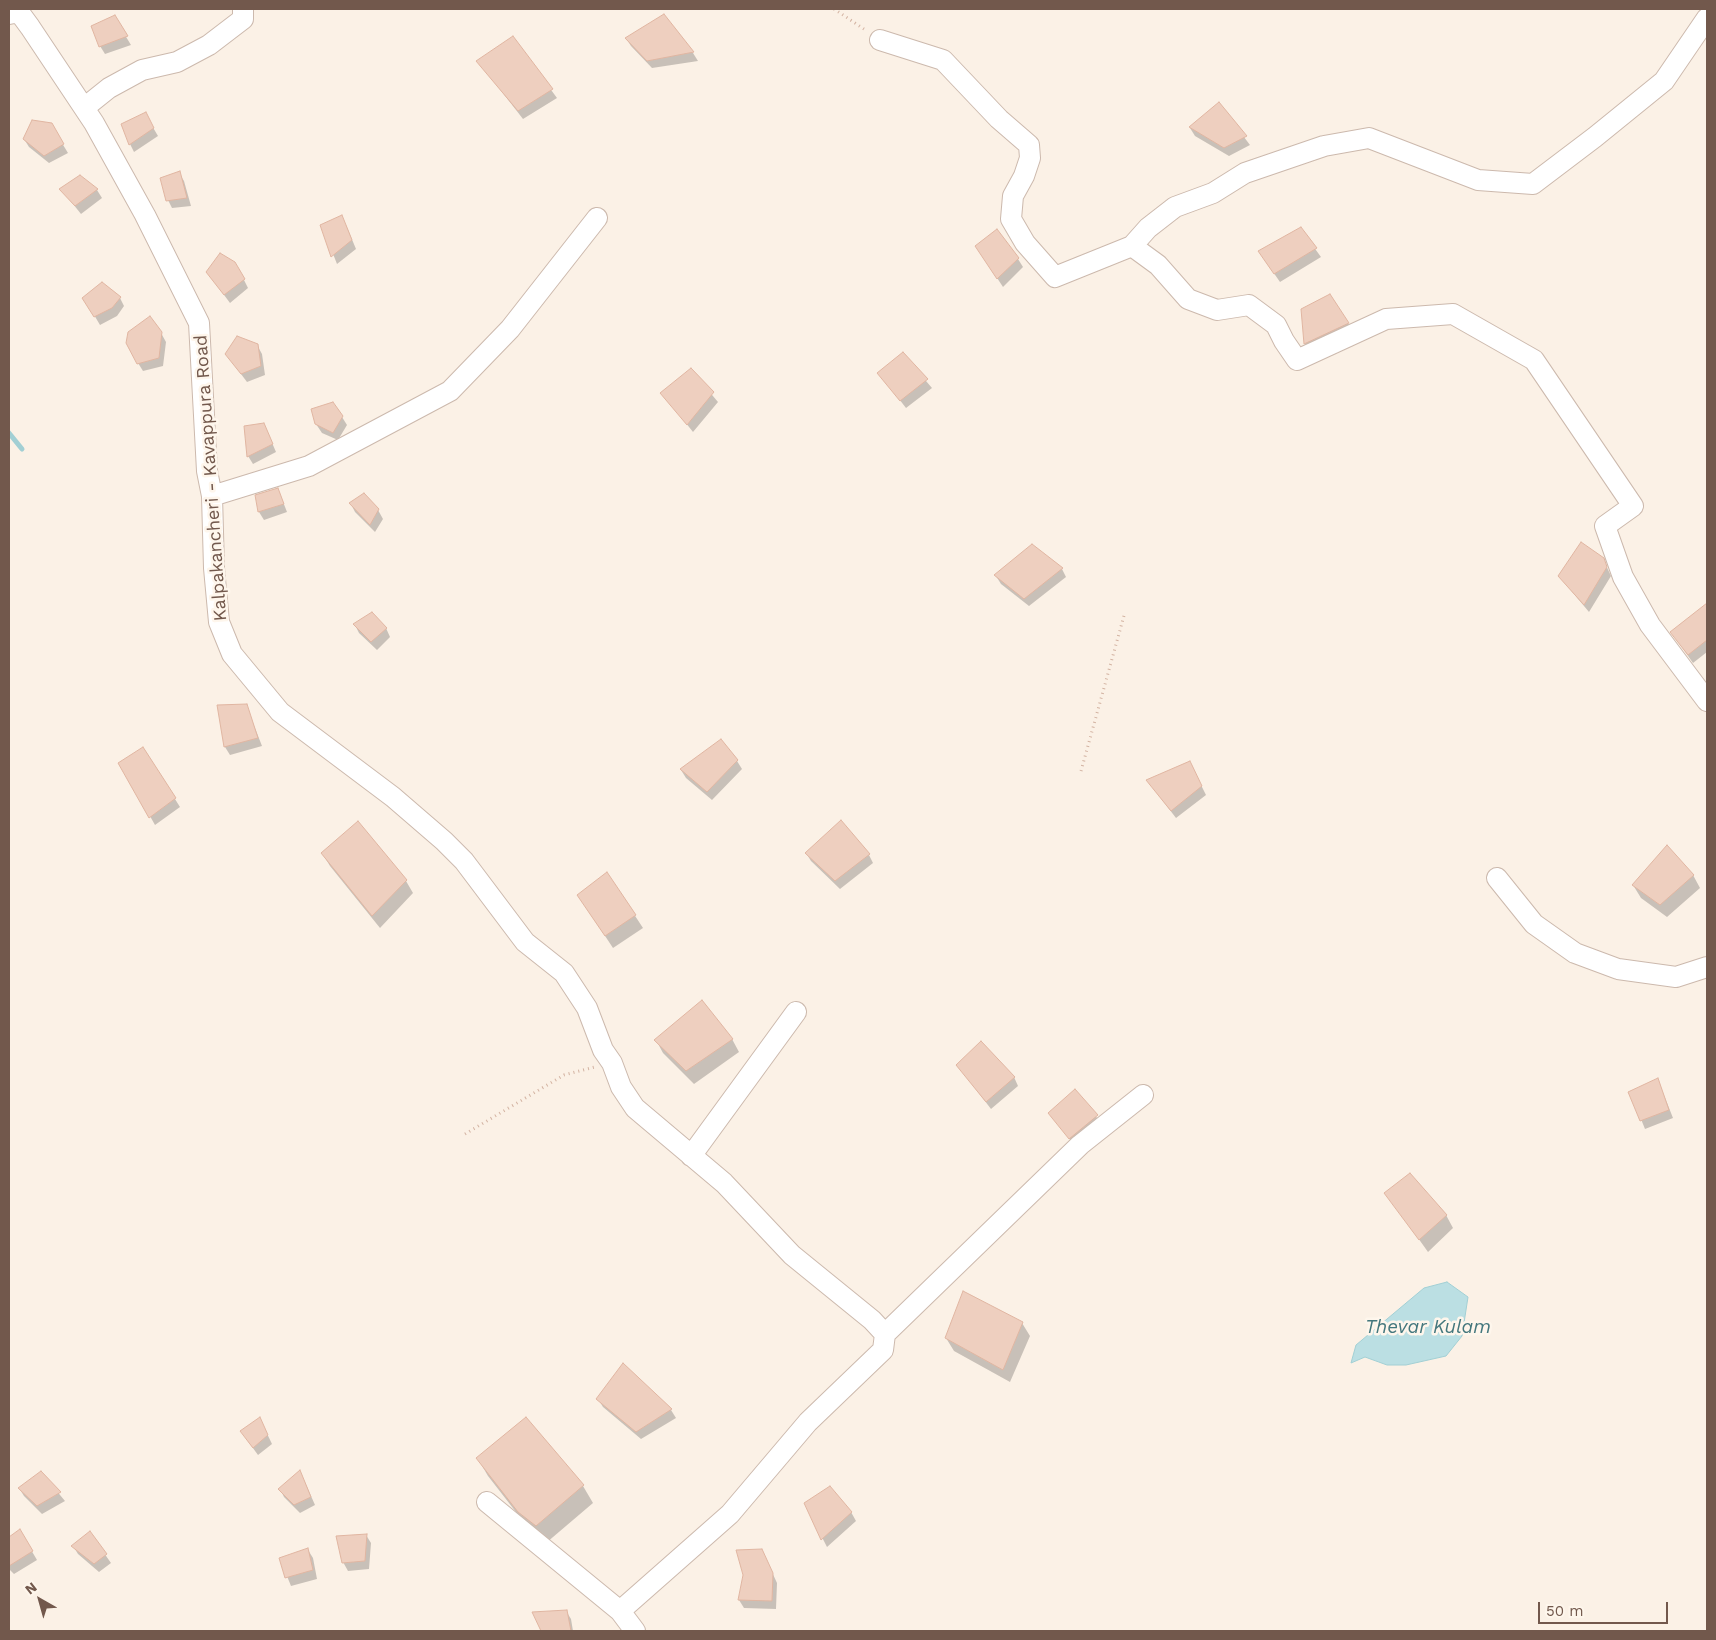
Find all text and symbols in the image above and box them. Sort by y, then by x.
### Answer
street label: Kalpakancheri - Kavappura Road [190,334,232,622]
water label: Thevar Kulam [1365,1316,1491,1338]
north arrow [15,1575,65,1625]
text: N [22,1579,40,1598]
scale bar [1541,1592,1671,1624]
text: 50 m [1546,1602,1583,1620]

